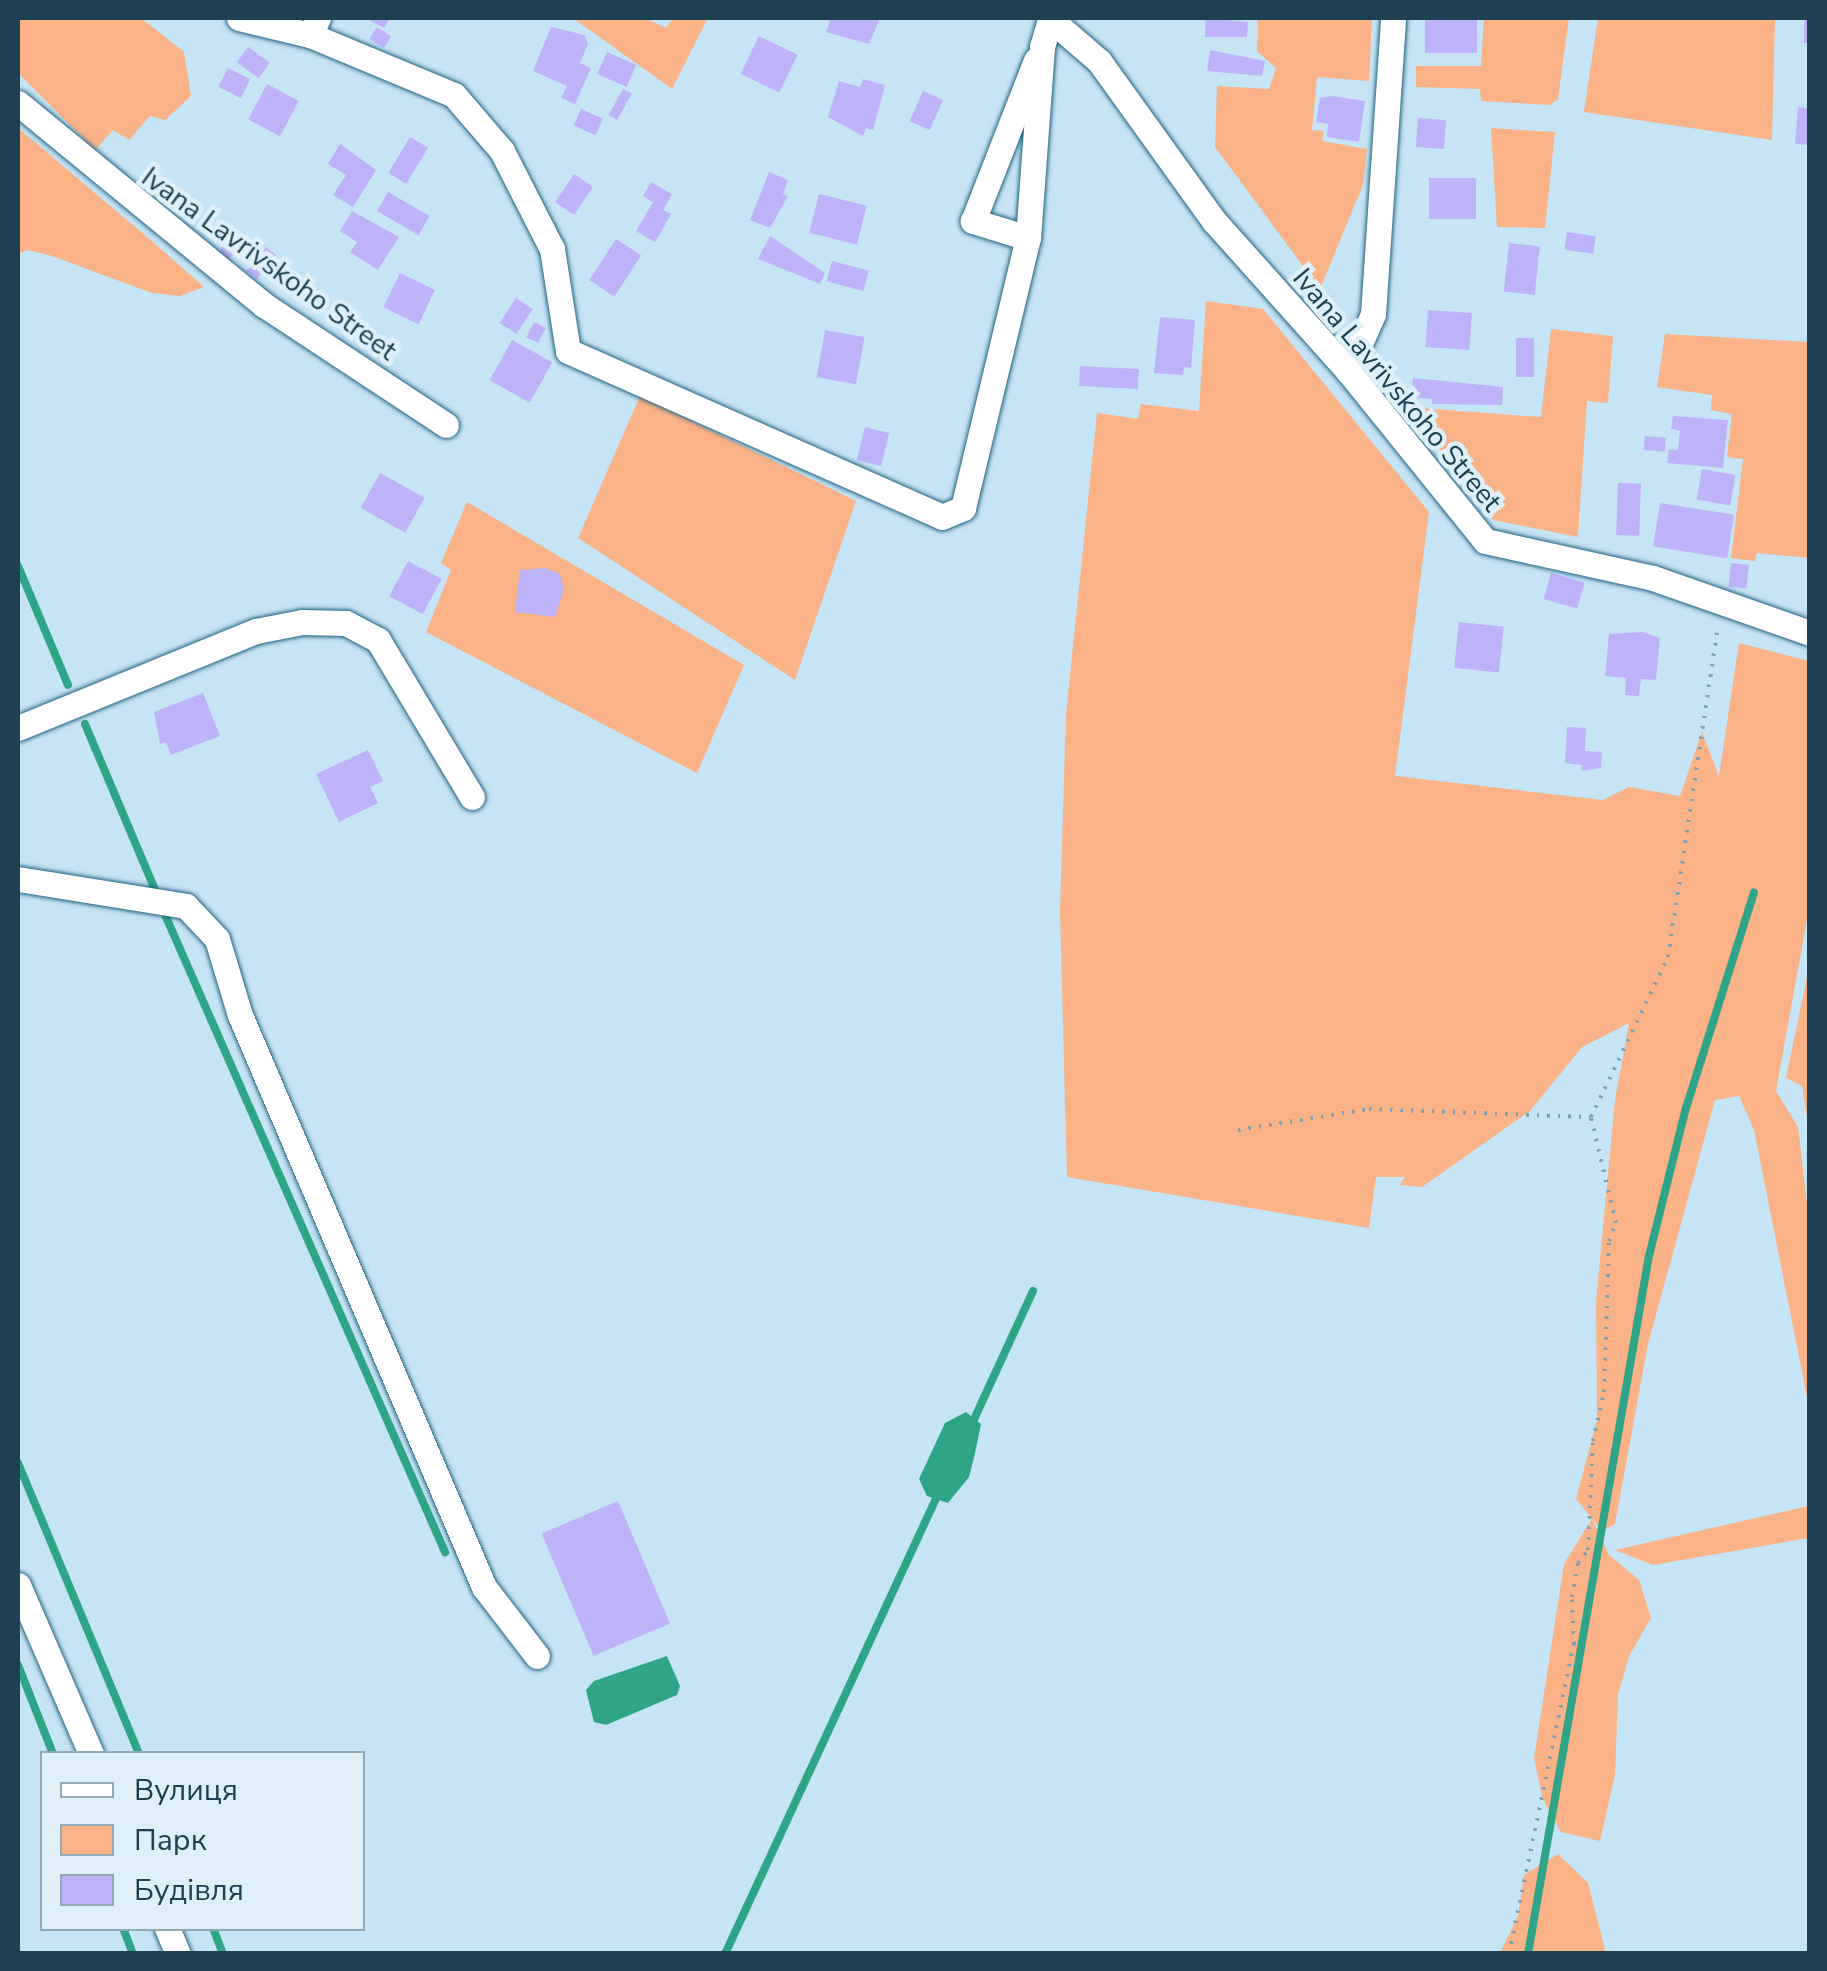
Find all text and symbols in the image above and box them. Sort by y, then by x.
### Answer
street label: Ivana Lavrivskoho Street [135,160,403,368]
street label: Ivana Lavrivskoho Street [1286,262,1508,518]
legend [40,1751,365,1931]
text: Вулиця [134,1770,238,1811]
text: Парк [134,1820,206,1861]
text: Будівля [134,1870,244,1911]

